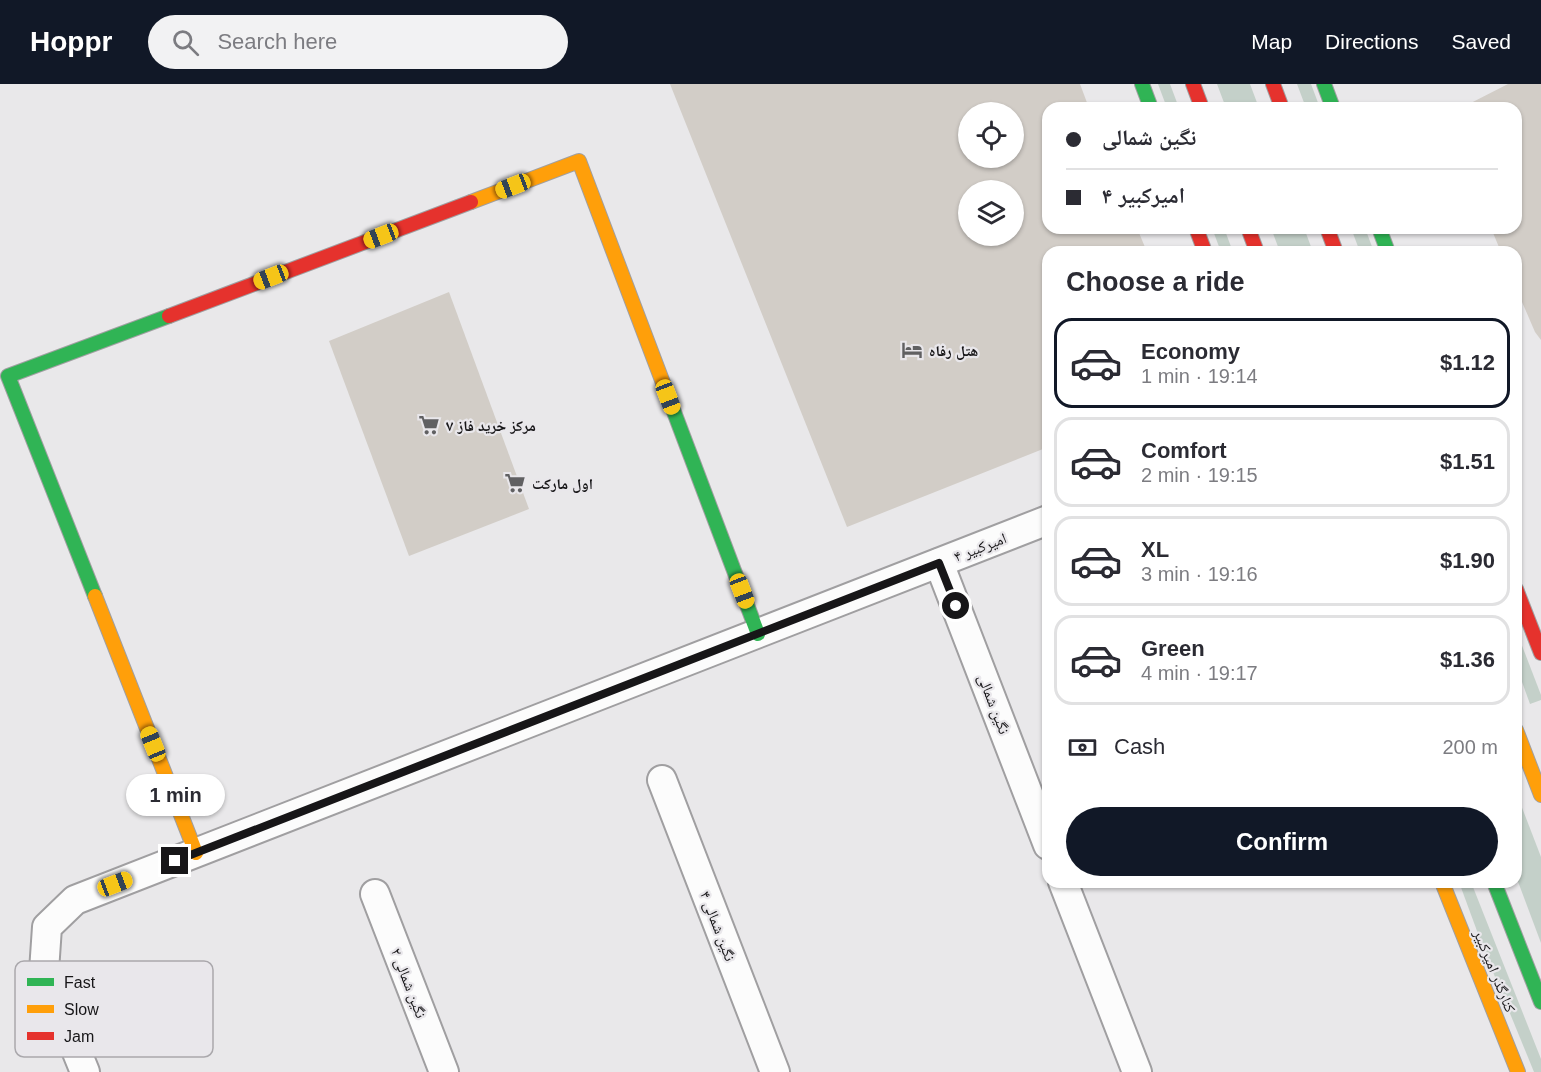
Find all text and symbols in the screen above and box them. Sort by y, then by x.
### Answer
search box [148,15,568,69]
text: Hoppr [30,26,112,57]
icon: search [169,26,202,59]
text: Search here [217,29,337,54]
text: Map [1251,30,1292,53]
text: Directions [1325,30,1418,53]
text: Saved [1451,30,1511,53]
map controls [958,102,1024,246]
button: locate [958,102,1024,168]
text: نگین شمالی [1102,125,1196,150]
car [493,171,533,201]
button: layers [958,180,1024,246]
text: امیرکبیر ۴ [1102,183,1185,208]
car [361,221,401,251]
car [251,262,291,292]
text: Choose a ride [1066,267,1245,297]
icon: car [1069,336,1123,390]
hotel icon: هتل رفاه [900,338,924,362]
text: Economy [1141,339,1240,364]
place label: هتل رفاه [929,342,978,360]
text: $1.12 [1440,350,1495,375]
text: 1 min · 19:14 [1141,365,1258,387]
car [653,377,683,417]
supermarket icon: مرکز خرید فاز ۷ [417,413,441,437]
place label: مرکز خرید فاز ۷ [446,417,536,434]
icon: car [1069,435,1123,489]
text: Comfort [1141,438,1227,463]
text: $1.51 [1440,449,1495,474]
text: 2 min · 19:15 [1141,464,1258,486]
supermarket icon: اول مارکت [503,471,527,495]
place label: اول مارکت [532,475,593,493]
street label: امیرکبیر ۴ [951,529,1009,566]
icon: car [1069,534,1123,588]
text: XL [1141,537,1169,562]
text: $1.90 [1440,548,1495,573]
text: 3 min · 19:16 [1141,563,1258,585]
car [727,571,757,611]
route start [942,592,969,619]
icon: car [1069,633,1123,687]
text: Green [1141,636,1205,661]
text: $1.36 [1440,647,1495,672]
text: 4 min · 19:17 [1141,662,1258,684]
street label: نگین شمالی [973,672,1013,737]
car [138,724,168,764]
icon: cash [1066,731,1099,764]
text: Cash [1114,734,1165,759]
text: 200 m [1442,736,1498,758]
callout: 1 min [126,774,225,816]
text: 1 min [149,784,202,806]
button: Confirm [1066,807,1498,876]
route end [161,847,188,874]
car [95,869,135,899]
street label: نگین شمالی ۴ [695,889,739,964]
street label: کنارگذر امیرکبیر [1469,926,1519,1015]
street label: نگین شمالی ۲ [386,946,430,1021]
legend [15,961,213,1057]
text: Fast [64,974,96,991]
text: Slow [64,1001,99,1018]
text: Jam [64,1028,94,1045]

